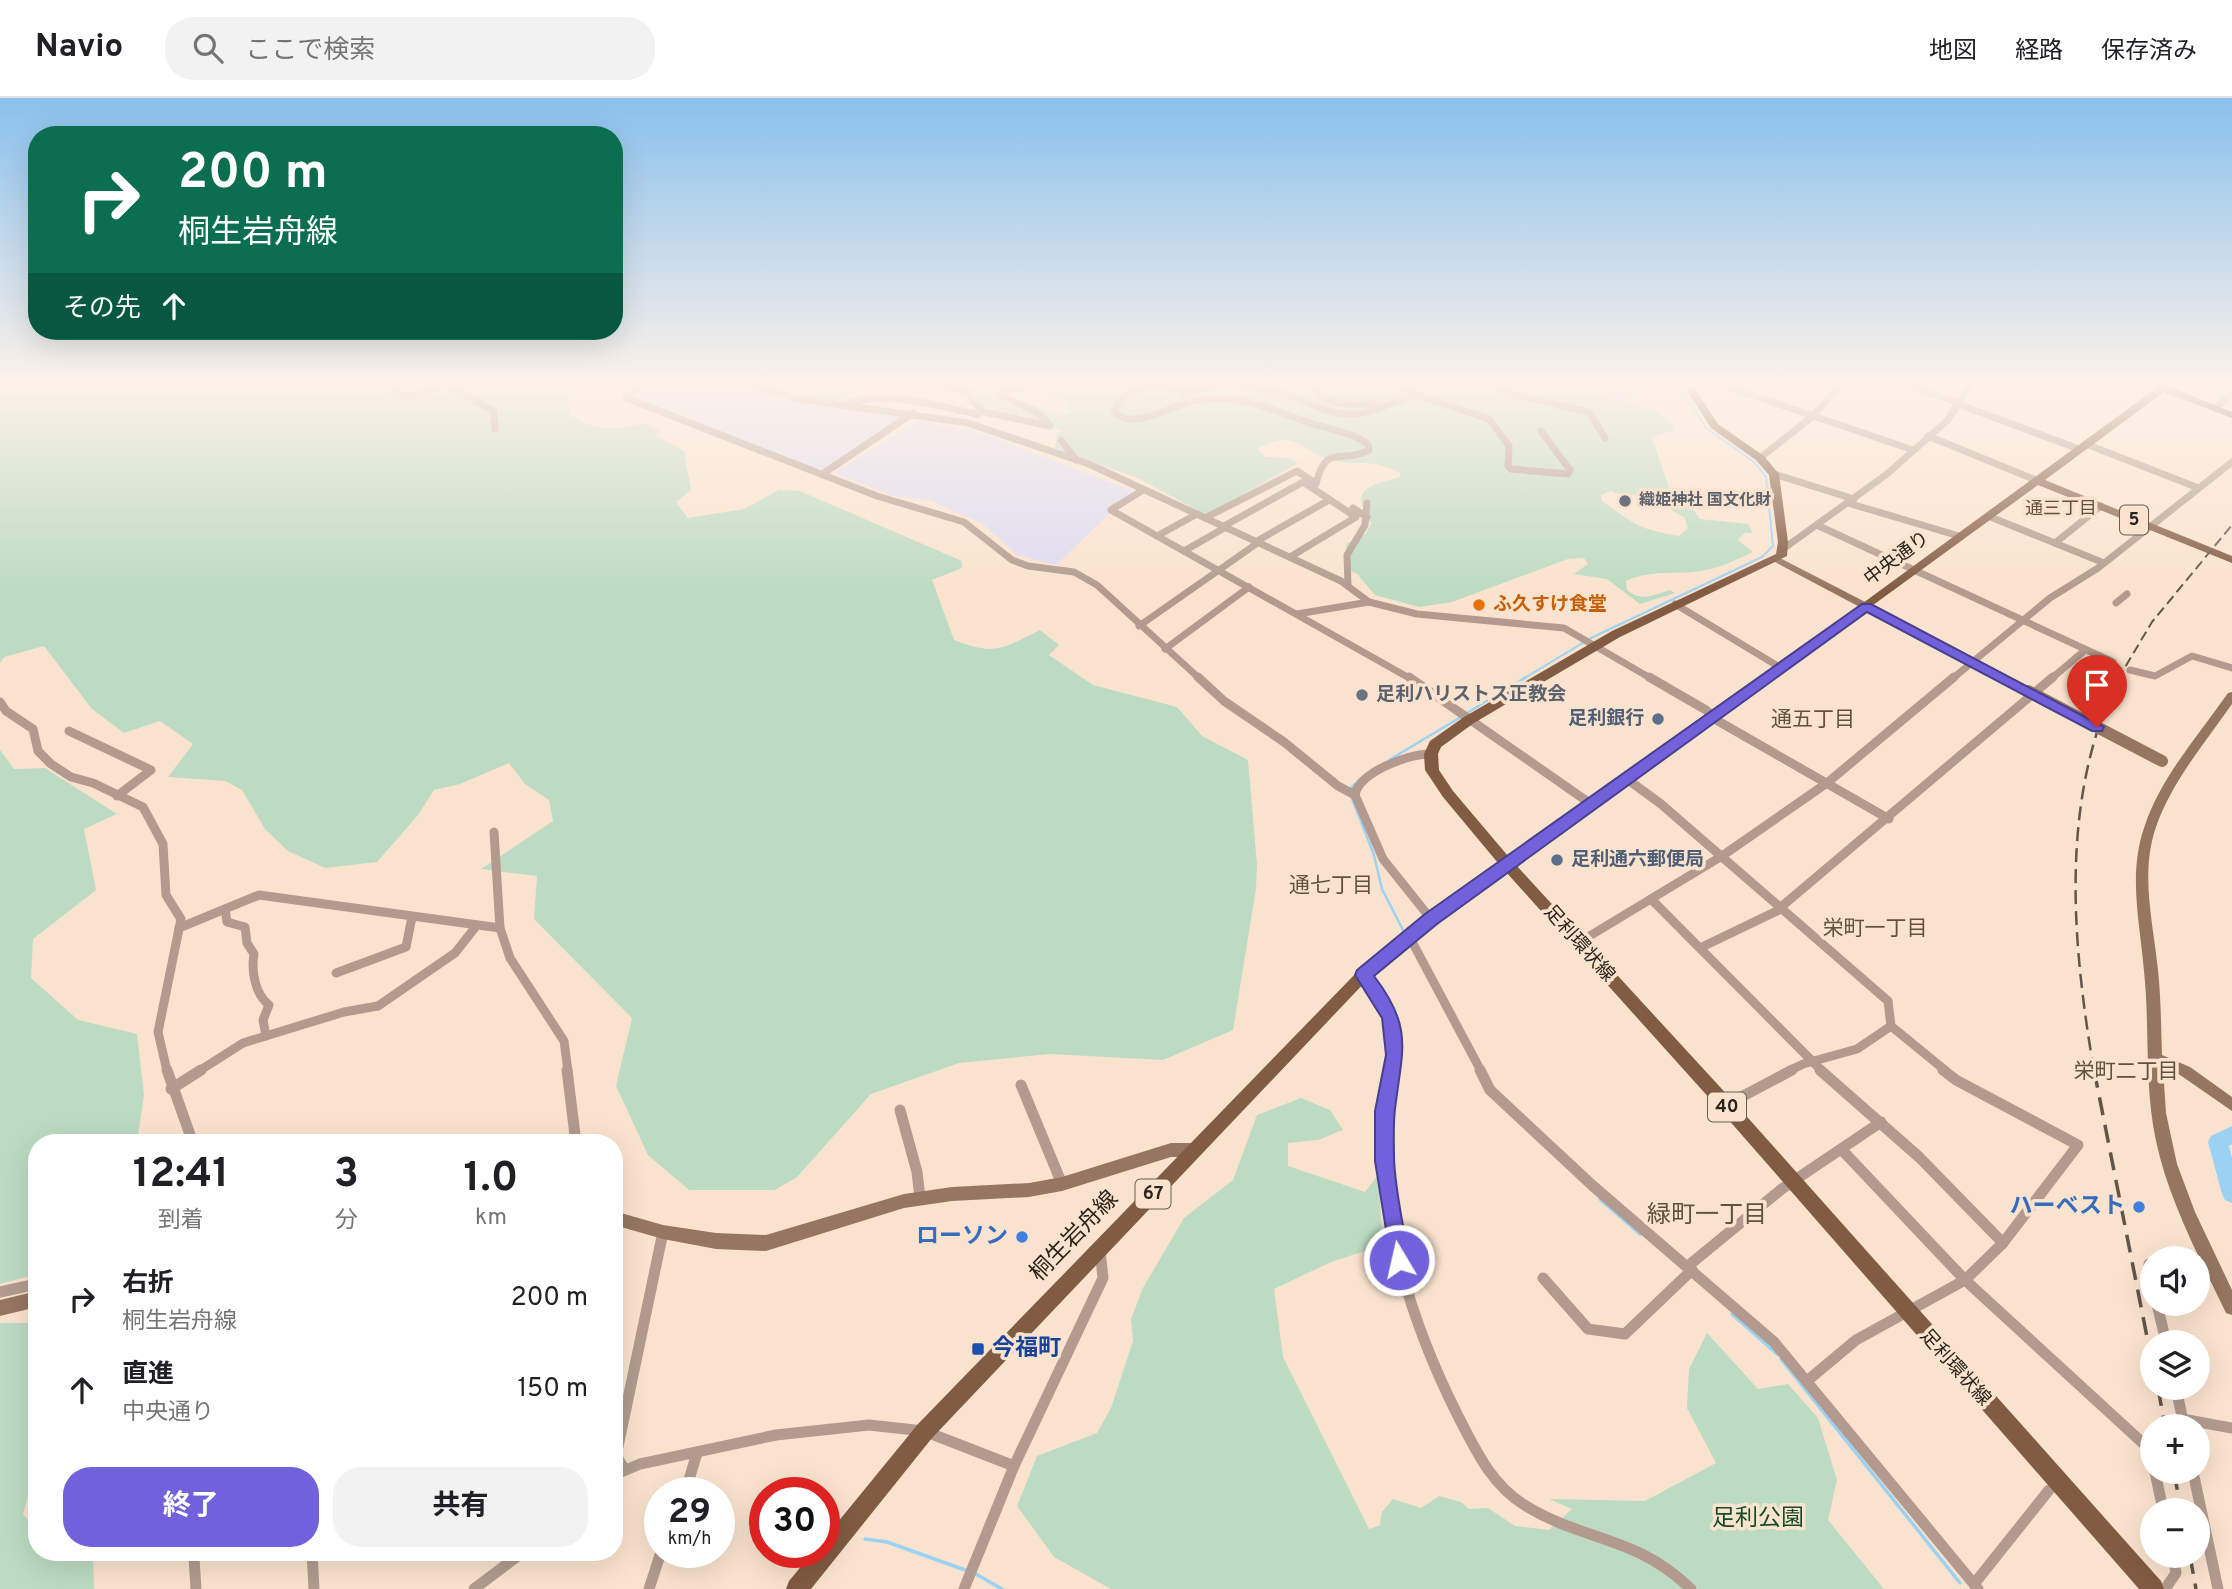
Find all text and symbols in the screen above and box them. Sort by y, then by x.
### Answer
search box [165,17,655,80]
text: Navio [35,27,123,69]
icon: search [189,29,227,67]
text: ここで検索 [245,35,375,68]
text: 地図 [1929,37,1977,67]
text: 経路 [2015,37,2063,67]
text: 保存済み [2101,37,2197,67]
text: 200 m [178,144,328,206]
icon: right [63,154,154,245]
text: 桐生岩舟線 [178,214,338,254]
icon: ahead [155,287,193,325]
text: その先 [63,293,141,326]
place label: 織姫神社 国文化財 [1639,490,1771,511]
marker: 織姫神社 国文化財 [1617,493,1633,509]
district label: 通三丁目 [2025,498,2097,521]
road number: 5 [2120,506,2148,534]
street label: 中央通り [1859,527,1935,591]
place label: ふ久すけ食堂 [1493,593,1607,617]
marker: ふ久すけ食堂 [1471,597,1487,613]
pin [2067,655,2127,727]
icon: arrive [2078,666,2116,704]
place label: 足利ハリストス正教会 [1376,683,1566,707]
marker: 足利ハリストス正教会 [1354,687,1370,703]
place label: 足利銀行 [1568,707,1644,731]
district label: 通五丁目 [1771,707,1855,734]
marker: 足利銀行 [1650,711,1666,727]
place label: 足利通六郵便局 [1571,848,1704,872]
marker: 足利通六郵便局 [1549,852,1565,868]
district label: 通七丁目 [1289,873,1373,900]
street label: 足利環状線 [1538,901,1620,987]
district label: 栄町一丁目 [1823,916,1928,943]
district label: 栄町二丁目 [2074,1059,2179,1086]
road number: 40 [1708,1092,1746,1122]
text: 12:41 [133,1149,229,1202]
text: 3 [334,1149,359,1202]
text: 1.0 [464,1153,518,1206]
road number: 67 [1136,1180,1170,1209]
street label: 桐生岩舟線 [1025,1186,1125,1288]
place label: ハーベスト [2010,1193,2125,1222]
marker: ハーベスト [2131,1199,2147,1215]
district label: 緑町一丁目 [1647,1201,1767,1231]
text: km [475,1204,507,1233]
text: 到着 [158,1207,204,1236]
text: 分 [335,1207,358,1236]
place label: ローソン [916,1223,1008,1252]
position arrow [1362,1223,1436,1297]
marker: ローソン [1014,1229,1030,1245]
map controls [2140,1246,2210,1568]
button: sound [2140,1246,2210,1316]
text: 右折 [122,1268,174,1301]
icon: right [63,1280,101,1318]
text: 200 m [511,1282,588,1315]
text: 桐生岩舟線 [122,1308,237,1337]
street label: 足利環状線 [1914,1325,1996,1411]
button: layers [2140,1330,2210,1400]
place label: 今福町 [992,1335,1061,1364]
marker: 今福町 [970,1341,986,1357]
text: 直進 [122,1359,174,1392]
icon: ahead [63,1371,101,1409]
text: 150 m [517,1373,588,1406]
text: 中央通り [122,1399,214,1428]
button: + [2140,1414,2210,1484]
button: 終了 [63,1467,319,1547]
button: 共有 [333,1467,588,1547]
speed limit sign: 30 [749,1477,840,1568]
text: 29 [668,1491,711,1535]
button: − [2140,1498,2210,1568]
park label: 足利公園 [1712,1505,1804,1534]
text: km/h [668,1528,711,1551]

